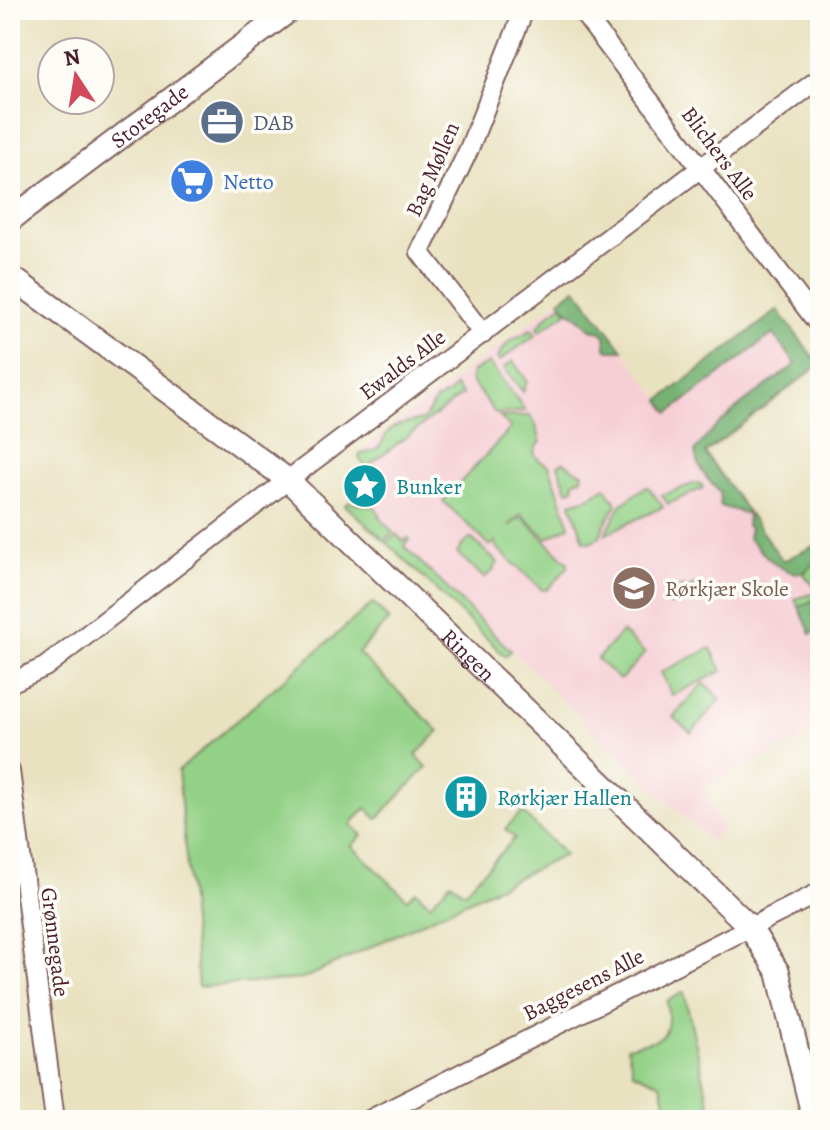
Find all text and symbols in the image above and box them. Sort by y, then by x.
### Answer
north arrow [36,36,116,116]
text: N [61,41,83,74]
street label: Storegade [105,77,195,156]
office icon: DAB [198,98,246,146]
street label: Blichers Alle [674,101,764,207]
place label: DAB [253,108,294,138]
street label: Bag Møllen [399,117,467,221]
supermarket icon: Netto [168,157,216,205]
place label: Netto [223,167,274,197]
street label: Ewalds Alle [353,322,452,407]
place icon: Bunker [341,462,389,510]
place label: Bunker [396,472,462,502]
school or university icon: Rørkjær Skole [610,564,658,612]
place label: Rørkjær Skole [665,574,789,604]
street label: Ringen [434,622,501,689]
building icon: Rørkjær Hallen [442,773,490,821]
place label: Rørkjær Hallen [497,783,632,813]
street label: Grønnegade [33,886,77,998]
street label: Baggesens Alle [518,942,649,1028]

